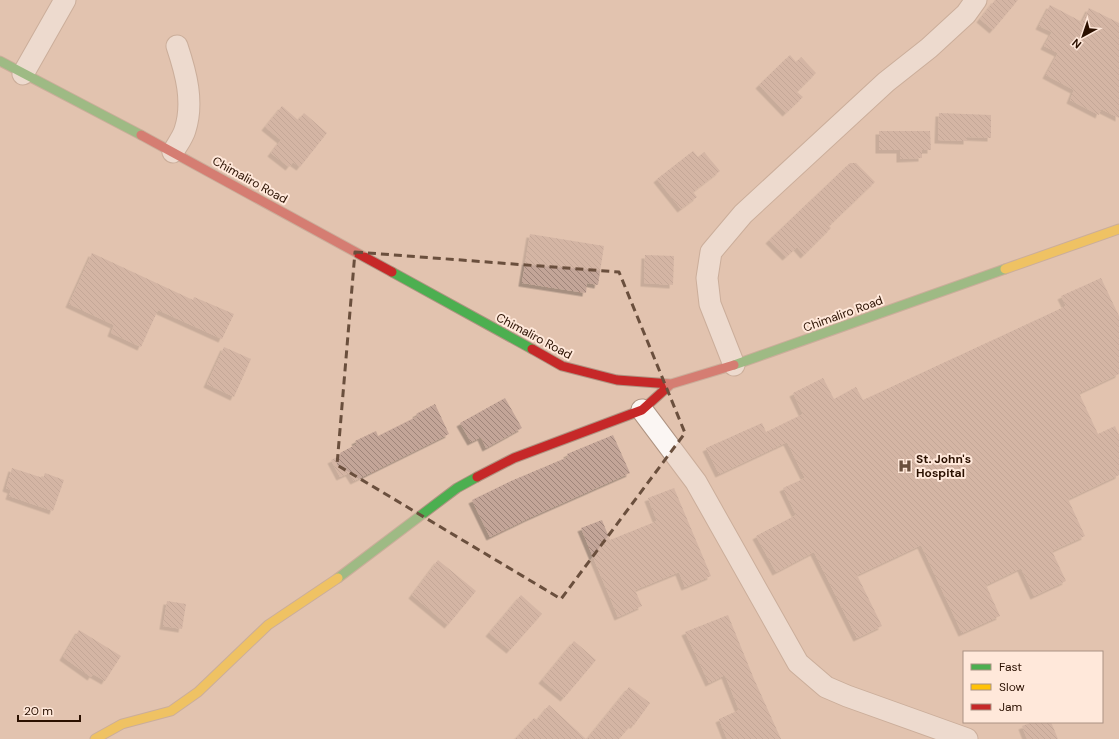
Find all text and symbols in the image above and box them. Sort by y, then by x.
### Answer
north arrow [1063,16,1103,56]
text: N [1069,36,1084,52]
street label: Chimaliro Road [210,153,290,207]
street label: Chimaliro Road [801,292,885,336]
street label: Chimaliro Road [493,309,575,363]
place label: St. John's Hospital [916,451,971,481]
hospital icon: St. John's Hospital [897,458,913,474]
legend [963,651,1103,723]
text: Fast [999,659,1022,675]
text: Slow [999,679,1025,695]
scale bar [18,697,80,723]
text: Jam [999,699,1022,715]
text: 20 m [24,703,53,719]

